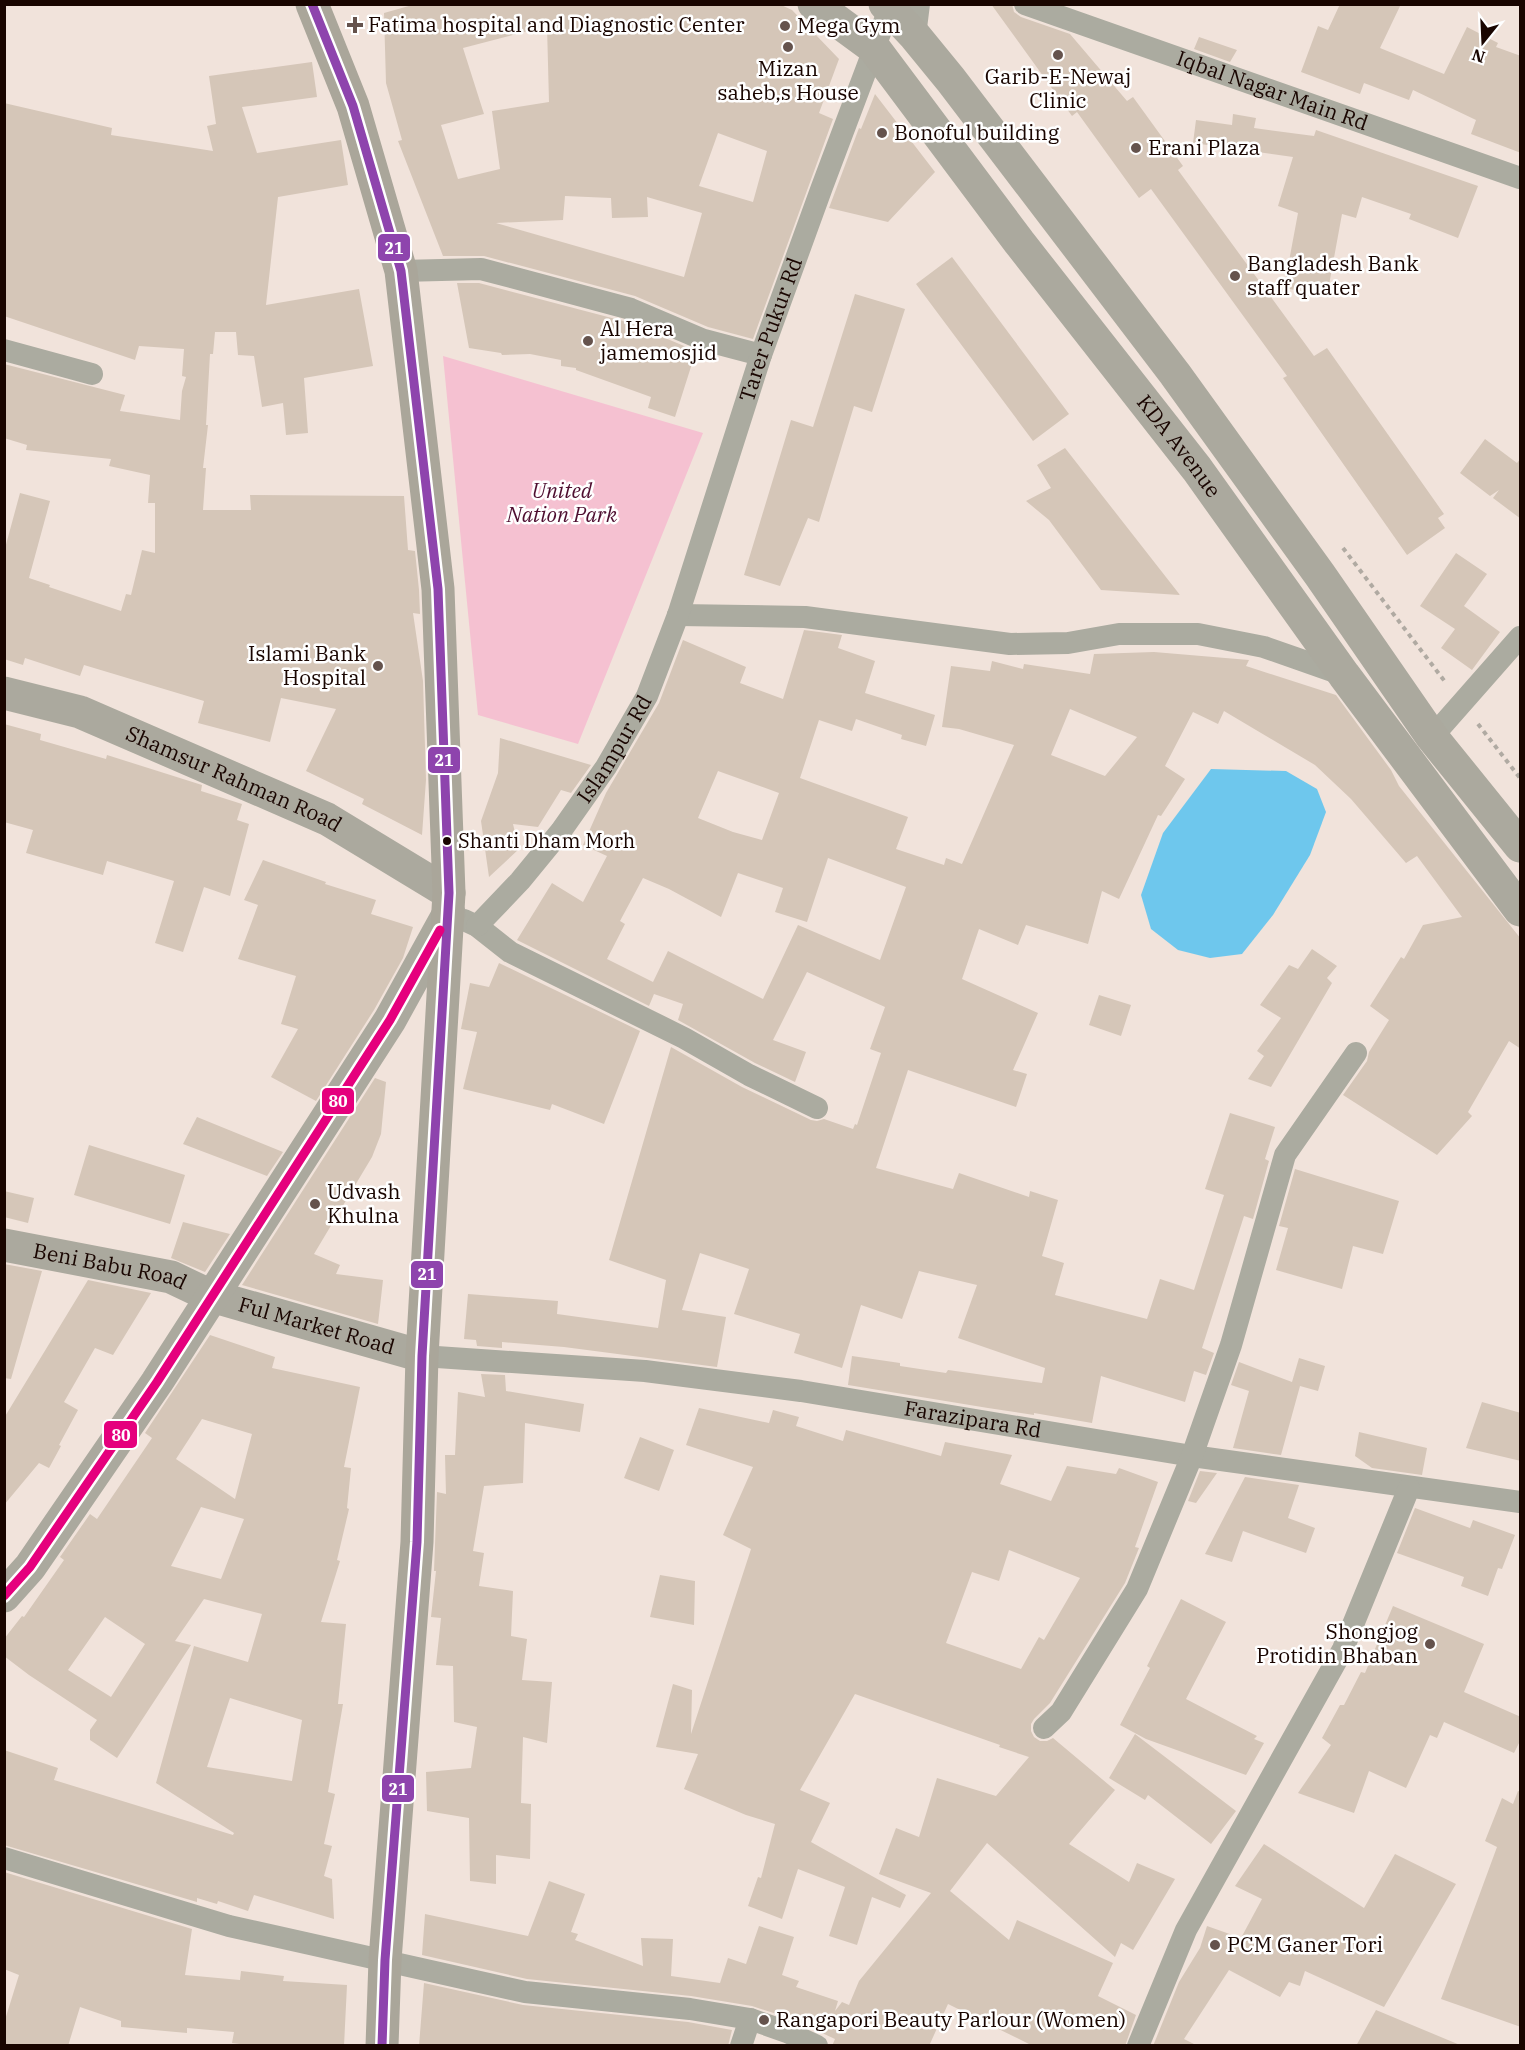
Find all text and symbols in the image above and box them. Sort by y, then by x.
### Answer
place label: Fatima hospital and Diagnostic Center [368,10,745,38]
place label: Mega Gym [797,11,901,39]
north arrow [1453,12,1513,72]
marker: Fatima hospital and Diagnostic Center [346,16,364,34]
marker: Mega Gym [778,19,792,33]
marker: Mizan saheb,s House [781,40,795,54]
street label: Iqbal Nagar Main Rd [1173,43,1372,137]
text: N [1469,45,1487,68]
marker: Garib-E-Newaj Clinic [1051,48,1065,62]
place label: Mizan saheb,s House [717,54,859,106]
place label: Garib-E-Newaj Clinic [985,62,1131,114]
place label: Bonoful building [894,118,1060,146]
marker: Bonoful building [875,126,889,140]
place label: Erani Plaza [1148,133,1260,161]
marker: Erani Plaza [1129,141,1143,155]
line badge: 21 [377,233,411,262]
text: 21 [384,238,404,258]
place label: Bangladesh Bank staff quater [1247,249,1419,301]
street label: Tarer Pukur Rd [732,253,808,405]
marker: Bangladesh Bank staff quater [1228,269,1242,283]
place label: Al Hera jamemosjid [599,314,717,366]
marker: Al Hera jamemosjid [581,334,595,348]
street label: KDA Avenue [1131,389,1228,503]
park label: United Nation Park [506,476,618,528]
place label: Islami Bank Hospital [248,639,367,691]
marker: Islami Bank Hospital [371,659,385,673]
street label: Islampur Rd [570,689,658,808]
street label: Shamsur Rahman Road [122,719,348,838]
line badge: 21 [427,746,461,774]
text: 21 [434,750,454,770]
place label: Shanti Dham Morh [458,827,635,854]
marker: Shanti Dham Morh [441,835,453,847]
line badge: 80 [321,1087,355,1115]
text: 80 [328,1091,348,1111]
place label: Udvash Khulna [327,1177,401,1229]
marker: Udvash Khulna [308,1197,322,1211]
street label: Beni Babu Road [31,1236,192,1296]
line badge: 21 [410,1260,444,1289]
text: 21 [417,1264,437,1284]
street label: Ful Market Road [235,1289,399,1361]
street label: Farazipara Rd [902,1393,1044,1444]
line badge: 80 [103,1420,138,1449]
text: 80 [111,1425,131,1445]
place label: Shongjog Protidin Bhaban [1256,1617,1419,1669]
marker: Shongjog Protidin Bhaban [1423,1637,1437,1651]
line badge: 21 [381,1774,415,1803]
text: 21 [388,1779,408,1799]
place label: PCM Ganer Tori [1227,1930,1383,1958]
marker: PCM Ganer Tori [1208,1938,1222,1952]
place label: Rangapori Beauty Parlour (Women) [776,2005,1126,2033]
marker: Rangapori Beauty Parlour (Women) [757,2013,771,2027]

